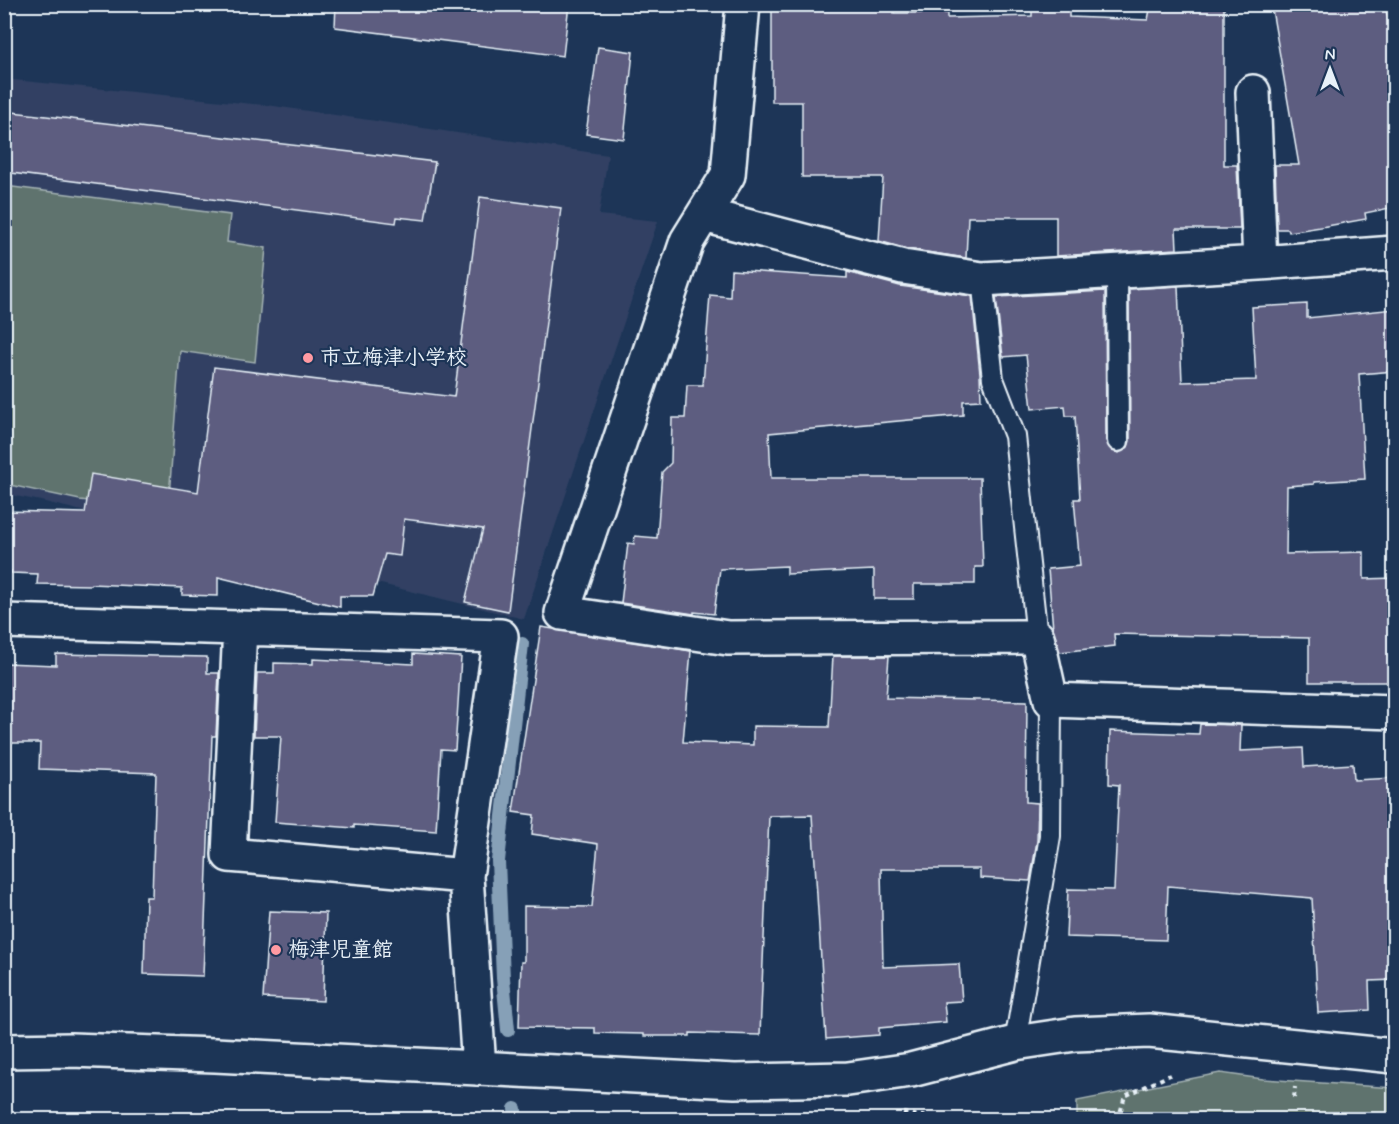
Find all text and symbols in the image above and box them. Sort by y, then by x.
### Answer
north arrow [1300,39,1360,99]
text: N [1325,45,1335,66]
place label: 市立梅津小学校 [320,344,467,372]
marker: 市立梅津小学校 [301,351,315,365]
place label: 梅津児童館 [288,936,393,964]
marker: 梅津児童館 [269,943,283,957]

